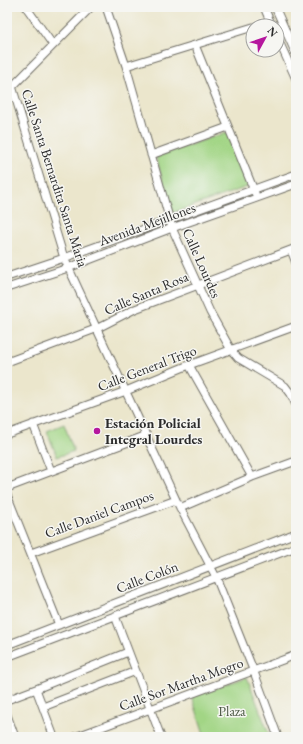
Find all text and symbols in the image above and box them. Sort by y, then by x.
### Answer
north arrow [245,18,285,58]
text: N [264,24,281,40]
street label: Calle Santa Bernardita Santa Maria [18,87,92,270]
street label: Avenida Mejillones [95,198,198,250]
street label: Calle Lourdes [179,225,226,301]
street label: Calle Santa Rosa [101,267,191,319]
street label: Calle General Trigo [95,341,199,395]
place label: Estación Policial Integral Lourdes [105,414,202,448]
marker: Estación Policial Integral Lourdes [92,426,102,436]
street label: Calle Daniel Campos [42,486,156,542]
street label: Calle Colón [113,557,181,597]
street label: Calle Sor Martha Mogro [116,653,246,715]
park label: Plaza [218,702,246,720]

